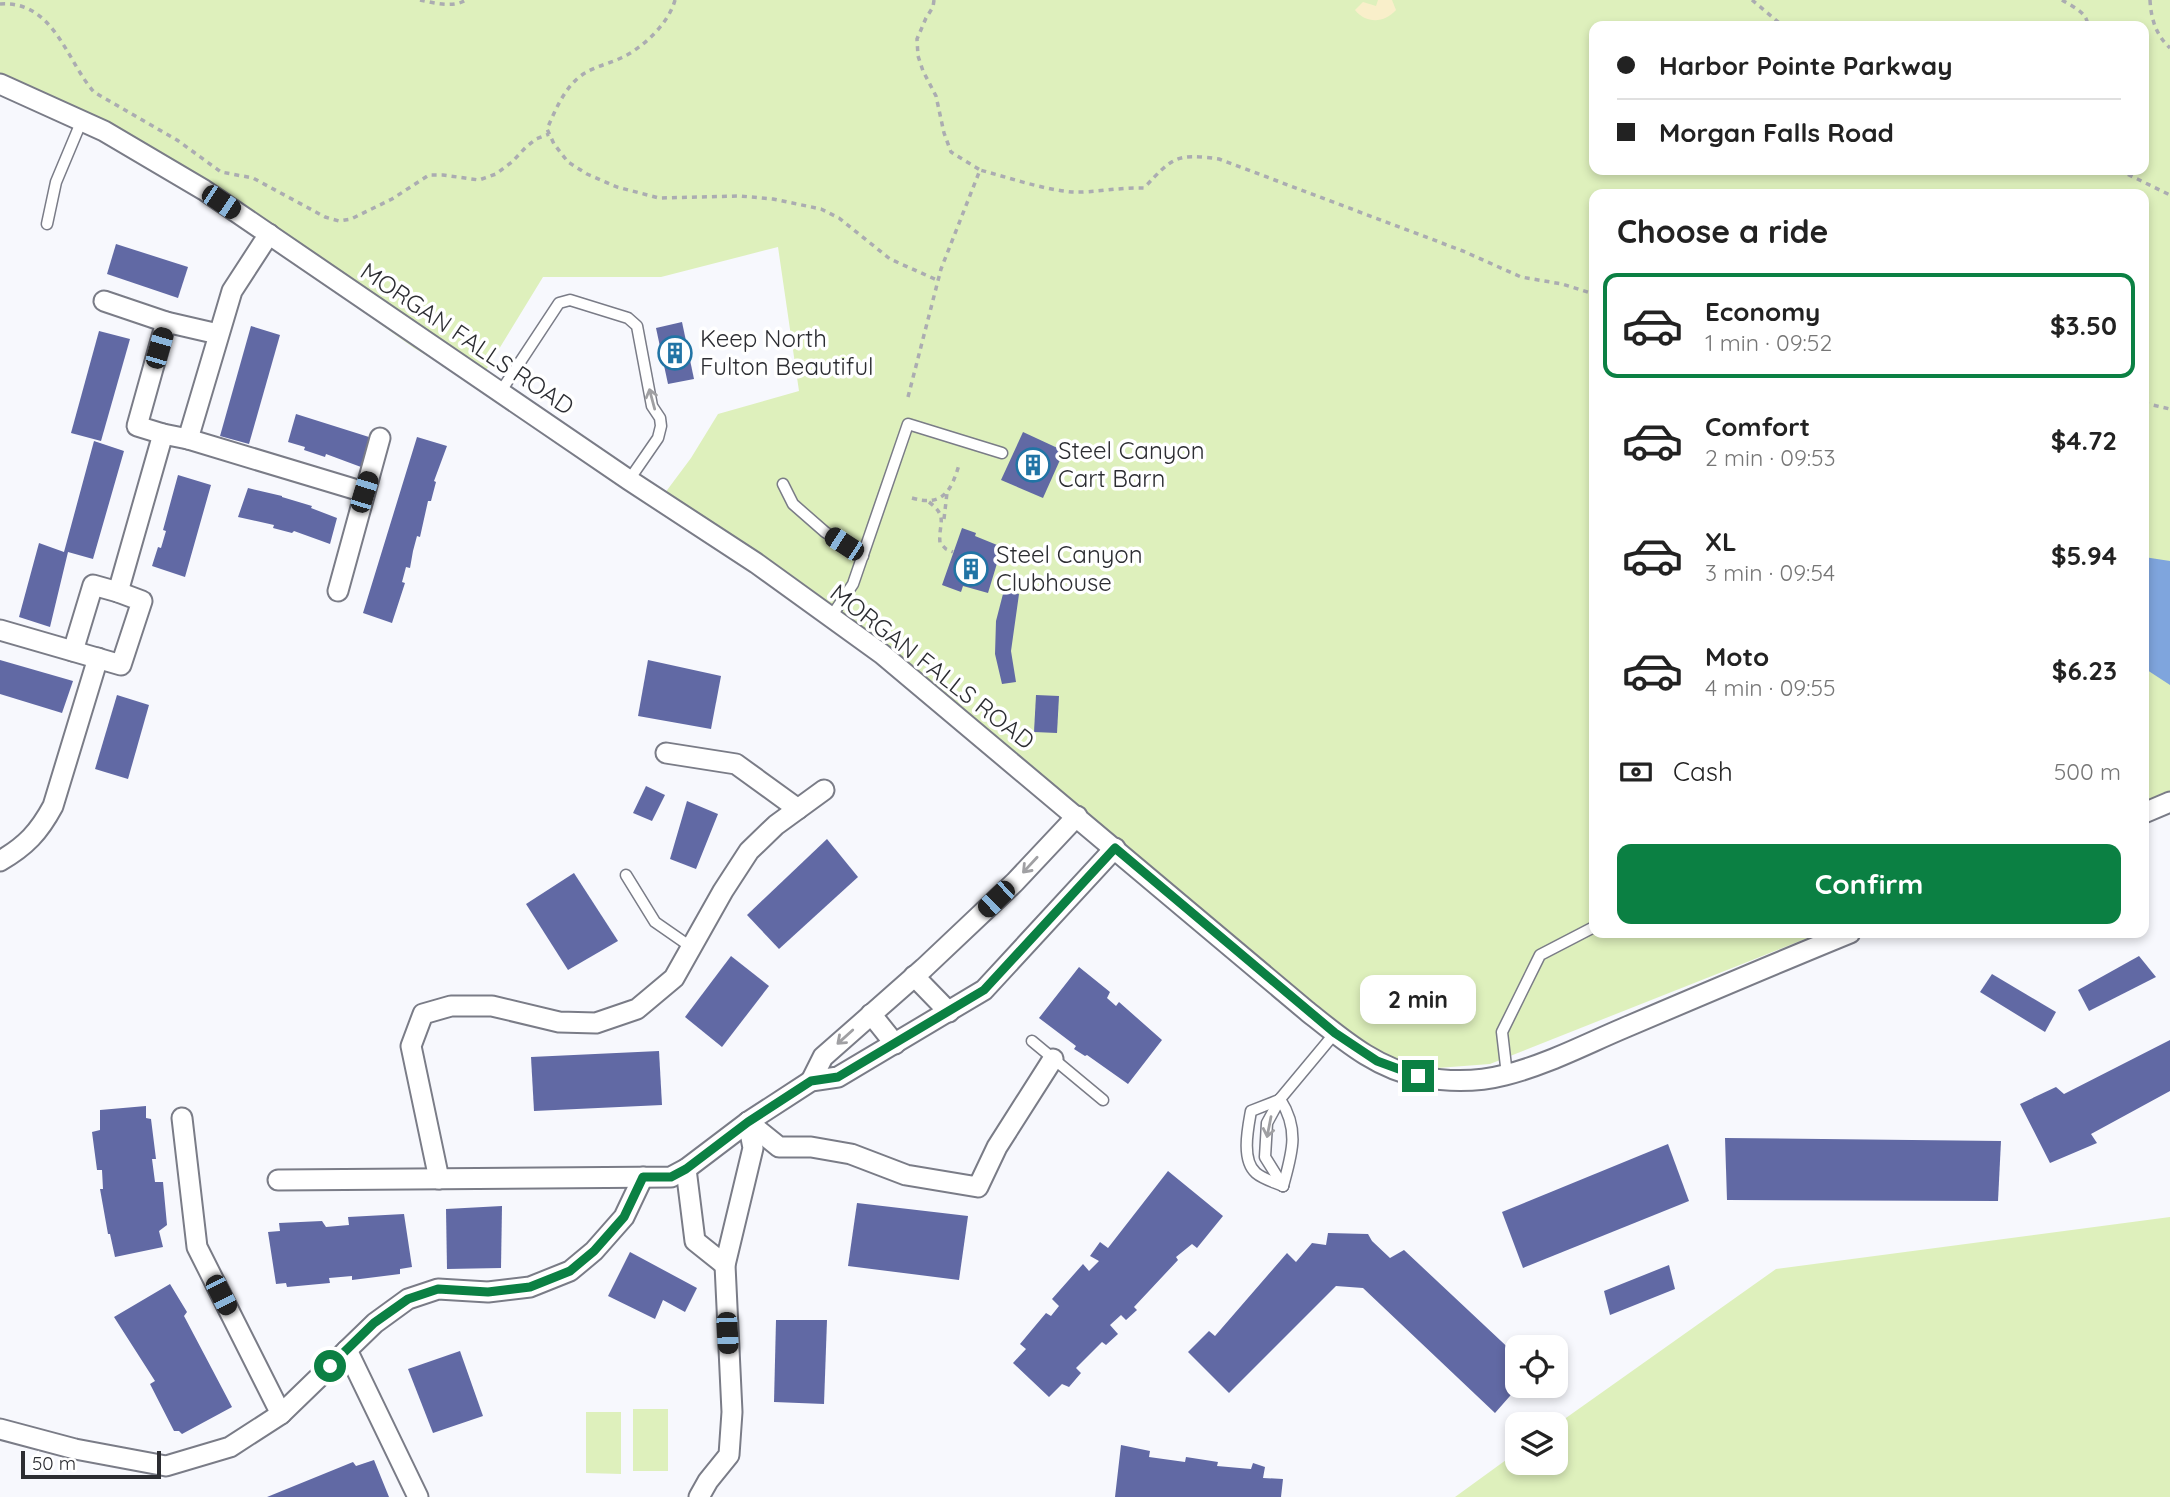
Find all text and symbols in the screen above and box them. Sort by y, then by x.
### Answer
text: Harbor Pointe Parkway [1659,49,1952,82]
text: Morgan Falls Road [1659,116,1894,149]
car [198,182,245,222]
text: Choose a ride [1617,211,1829,251]
street label: MORGAN FALLS ROAD [355,256,580,421]
icon: car [1621,294,1684,357]
text: Economy [1705,295,1820,328]
text: $3.50 [2050,309,2117,342]
place label: Keep North Fulton Beautiful [700,323,874,381]
car [144,325,175,371]
text: 1 min · 09:52 [1705,328,1832,357]
building icon: Keep North Fulton Beautiful [656,334,694,372]
one-way arrow [644,388,657,410]
icon: car [1621,409,1684,472]
text: Comfort [1705,410,1810,443]
text: $4.72 [2051,424,2117,457]
place label: Steel Canyon Cart Barn [1058,435,1205,493]
text: 2 min · 09:53 [1705,443,1836,472]
building icon: Steel Canyon Cart Barn [1014,446,1052,484]
car [348,469,381,515]
car [821,524,868,564]
icon: car [1621,524,1684,587]
text: XL [1705,525,1737,558]
place label: Steel Canyon Clubhouse [996,539,1143,597]
text: $5.94 [2051,539,2117,572]
building icon: Steel Canyon Clubhouse [952,550,990,588]
text: 3 min · 09:54 [1705,558,1835,587]
street label: MORGAN FALLS ROAD [824,577,1041,755]
icon: car [1621,639,1684,702]
text: Moto [1705,640,1769,673]
text: $6.23 [2052,654,2117,687]
text: 4 min · 09:55 [1705,673,1836,702]
icon: cash [1617,753,1655,791]
text: Cash [1673,755,1733,788]
text: 500 m [2054,757,2121,786]
button: Confirm [1617,844,2121,924]
one-way arrow [1021,856,1038,873]
car [974,877,1019,921]
callout: 2 min [1360,974,1476,1024]
text: 2 min [1388,985,1448,1014]
one-way arrow [837,1029,855,1045]
route end [1402,1060,1434,1092]
one-way arrow [1261,1115,1275,1138]
car [203,1272,240,1318]
car [716,1311,739,1355]
map controls [1505,1335,1568,1475]
button: locate [1505,1335,1568,1398]
route start [314,1350,346,1382]
button: layers [1505,1412,1568,1475]
scale bar [21,1448,161,1480]
text: 50 m [32,1451,76,1475]

